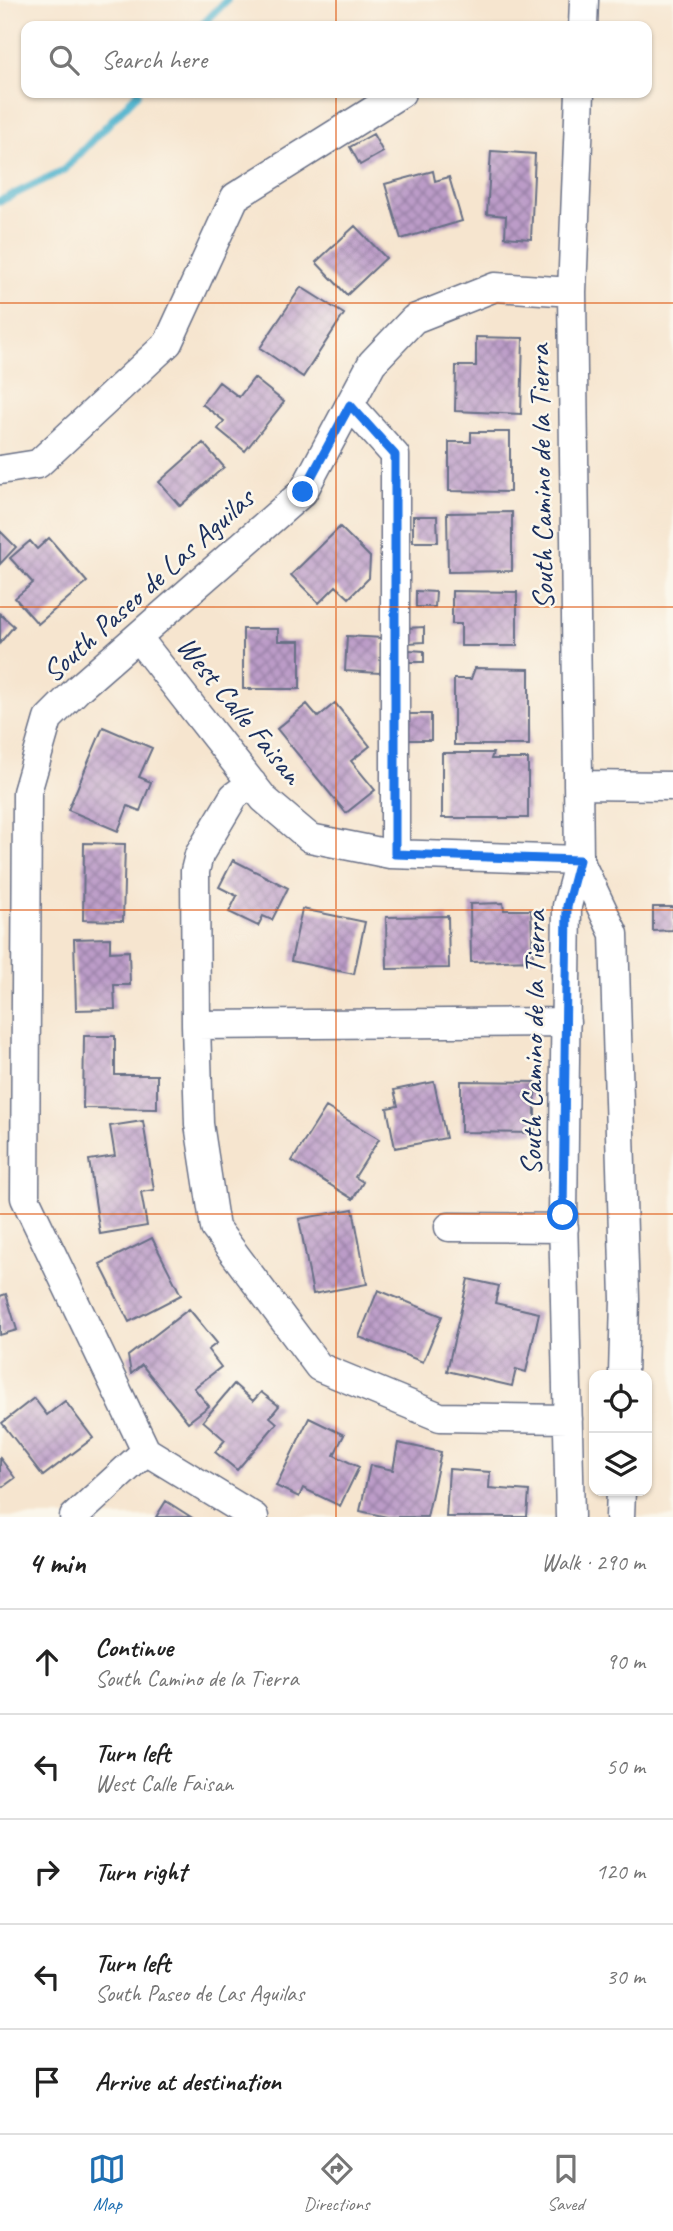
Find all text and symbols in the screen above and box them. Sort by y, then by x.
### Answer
search box [21,21,652,98]
icon: search [45,41,83,79]
text: Search here [101,43,207,76]
street label: South Camino de la Tierra [520,342,562,610]
route end [287,476,318,507]
street label: South Paseo de Las Aguilas [34,478,264,690]
street label: West Calle Faisan [169,628,312,793]
street label: South Camino de la Tierra [512,908,554,1176]
route start [547,1199,578,1230]
map controls [589,1370,652,1496]
button: locate [589,1370,652,1433]
button: layers [589,1433,652,1496]
text: 4 min [28,1544,85,1582]
text: Walk · 290 m [541,1548,645,1577]
text: Continue [95,1631,173,1664]
icon: ahead [28,1643,66,1681]
text: 90 m [606,1647,645,1676]
text: South Camino de la Tierra [95,1664,298,1693]
text: Turn left [95,1736,170,1769]
icon: left [28,1748,66,1786]
text: 50 m [606,1752,645,1781]
text: West Calle Faisan [95,1769,233,1798]
icon: right [28,1853,66,1891]
text: Turn right [95,1855,186,1888]
text: 120 m [596,1857,645,1886]
text: Turn left [95,1946,170,1979]
icon: left [28,1958,66,1996]
text: 30 m [606,1962,645,1991]
text: South Paseo de Las Aguilas [95,1979,304,2008]
icon: arrive [28,2063,66,2101]
text: Arrive at destination [95,2065,281,2098]
tab: Map [88,2150,126,2216]
tab: Directions [303,2150,370,2216]
tab: Saved [547,2150,585,2216]

